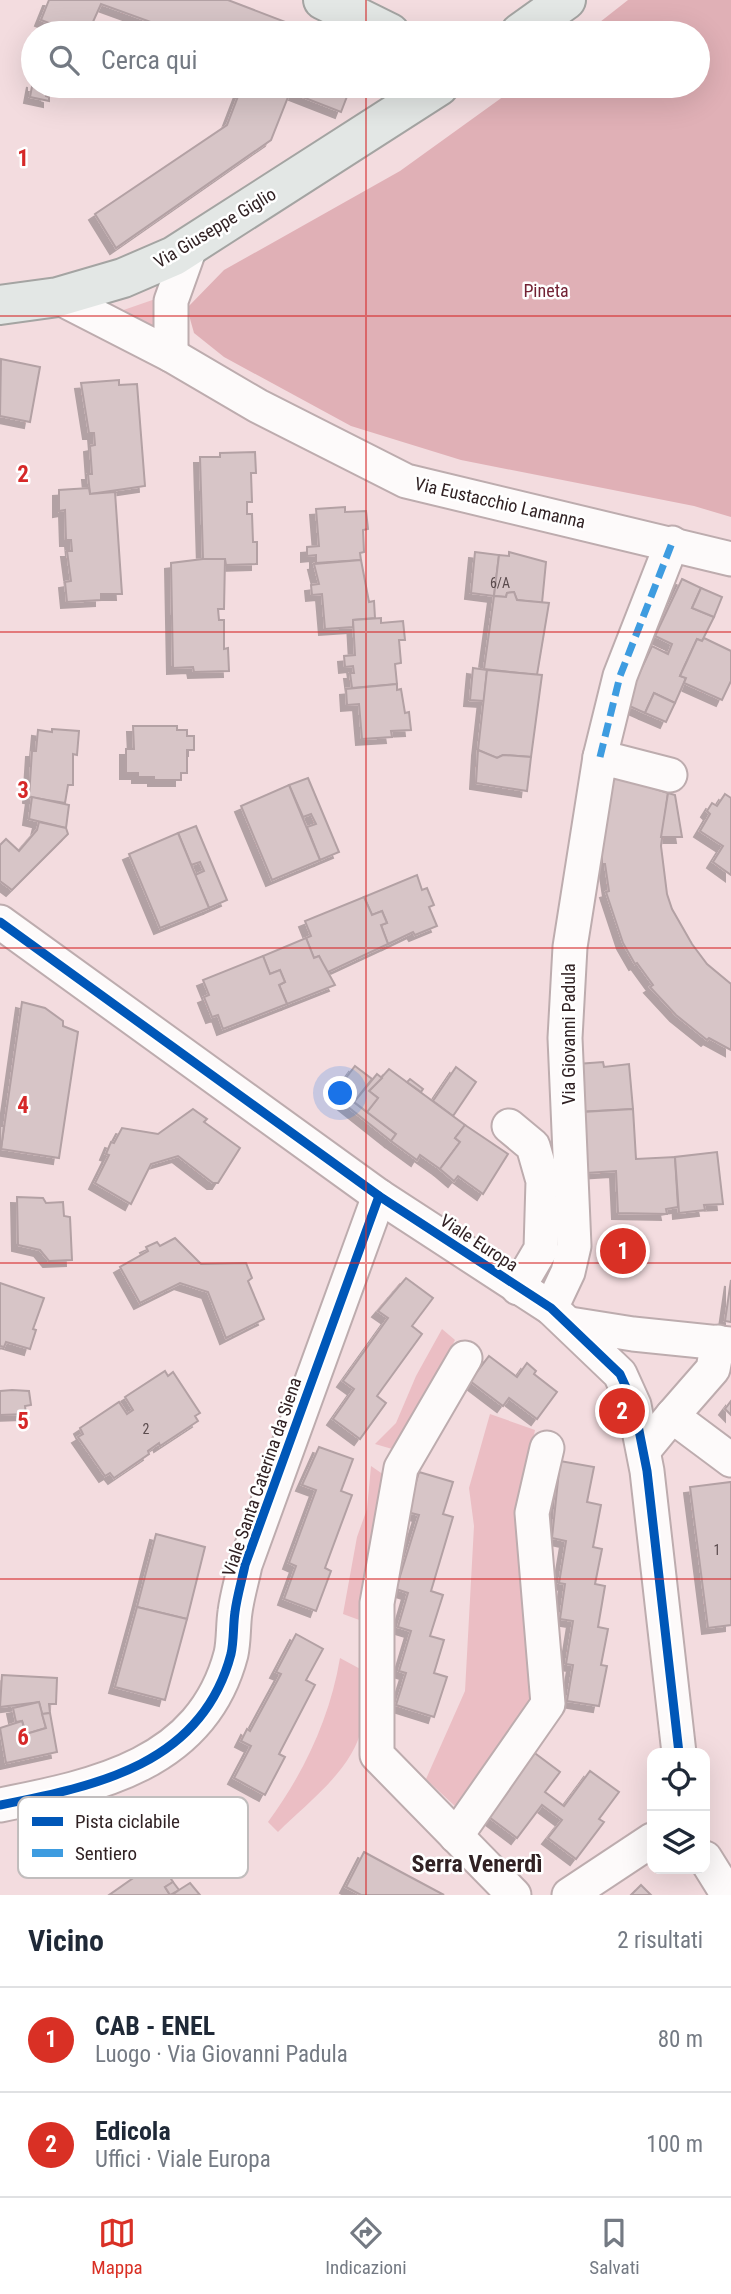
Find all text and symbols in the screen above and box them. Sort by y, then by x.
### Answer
search box [21,21,710,98]
icon: search [45,41,83,79]
text: Cerca qui [101,45,198,75]
text: 1 [17,145,29,172]
street label: Via Giuseppe Giglio [150,183,279,272]
park label: Pineta [523,280,569,301]
text: 2 [17,461,29,488]
street label: Via Eustacchio Lamanna [413,473,588,532]
house number: 6/A [490,575,510,591]
text: 3 [17,777,29,804]
street label: Via Giovanni Padula [558,963,579,1105]
your location [323,1076,357,1110]
text: 4 [17,1092,29,1119]
street label: Viale Europa [436,1210,522,1276]
pin: 1 [600,1225,646,1277]
street label: Viale Santa Caterina da Siena [218,1375,305,1579]
pin: 2 [599,1385,645,1437]
text: 5 [17,1408,29,1435]
house number: 2 [143,1421,150,1437]
house number: 1 [714,1542,720,1558]
text: 6 [17,1724,29,1751]
map controls [647,1748,710,1874]
button: locate [647,1748,710,1811]
legend [18,1797,248,1878]
text: Pista ciclabile [75,1810,180,1833]
button: layers [647,1811,710,1874]
text: Sentiero [75,1842,137,1865]
district label: Serra Venerdì [412,1850,542,1878]
text: Vicino [28,1923,104,1958]
text: 2 risultati [617,1927,703,1954]
text: CAB - ENEL [95,2011,215,2041]
text: 1 [45,2026,57,2053]
text: 80 m [658,2026,703,2053]
text: Luogo · Via Giovanni Padula [95,2041,348,2068]
text: Edicola [95,2116,171,2146]
text: 2 [45,2131,57,2158]
text: 100 m [646,2131,703,2158]
text: Uffici · Viale Europa [95,2146,271,2173]
tab: Mappa [91,2214,143,2279]
tab: Indicazioni [325,2214,407,2279]
tab: Salvati [589,2214,640,2279]

